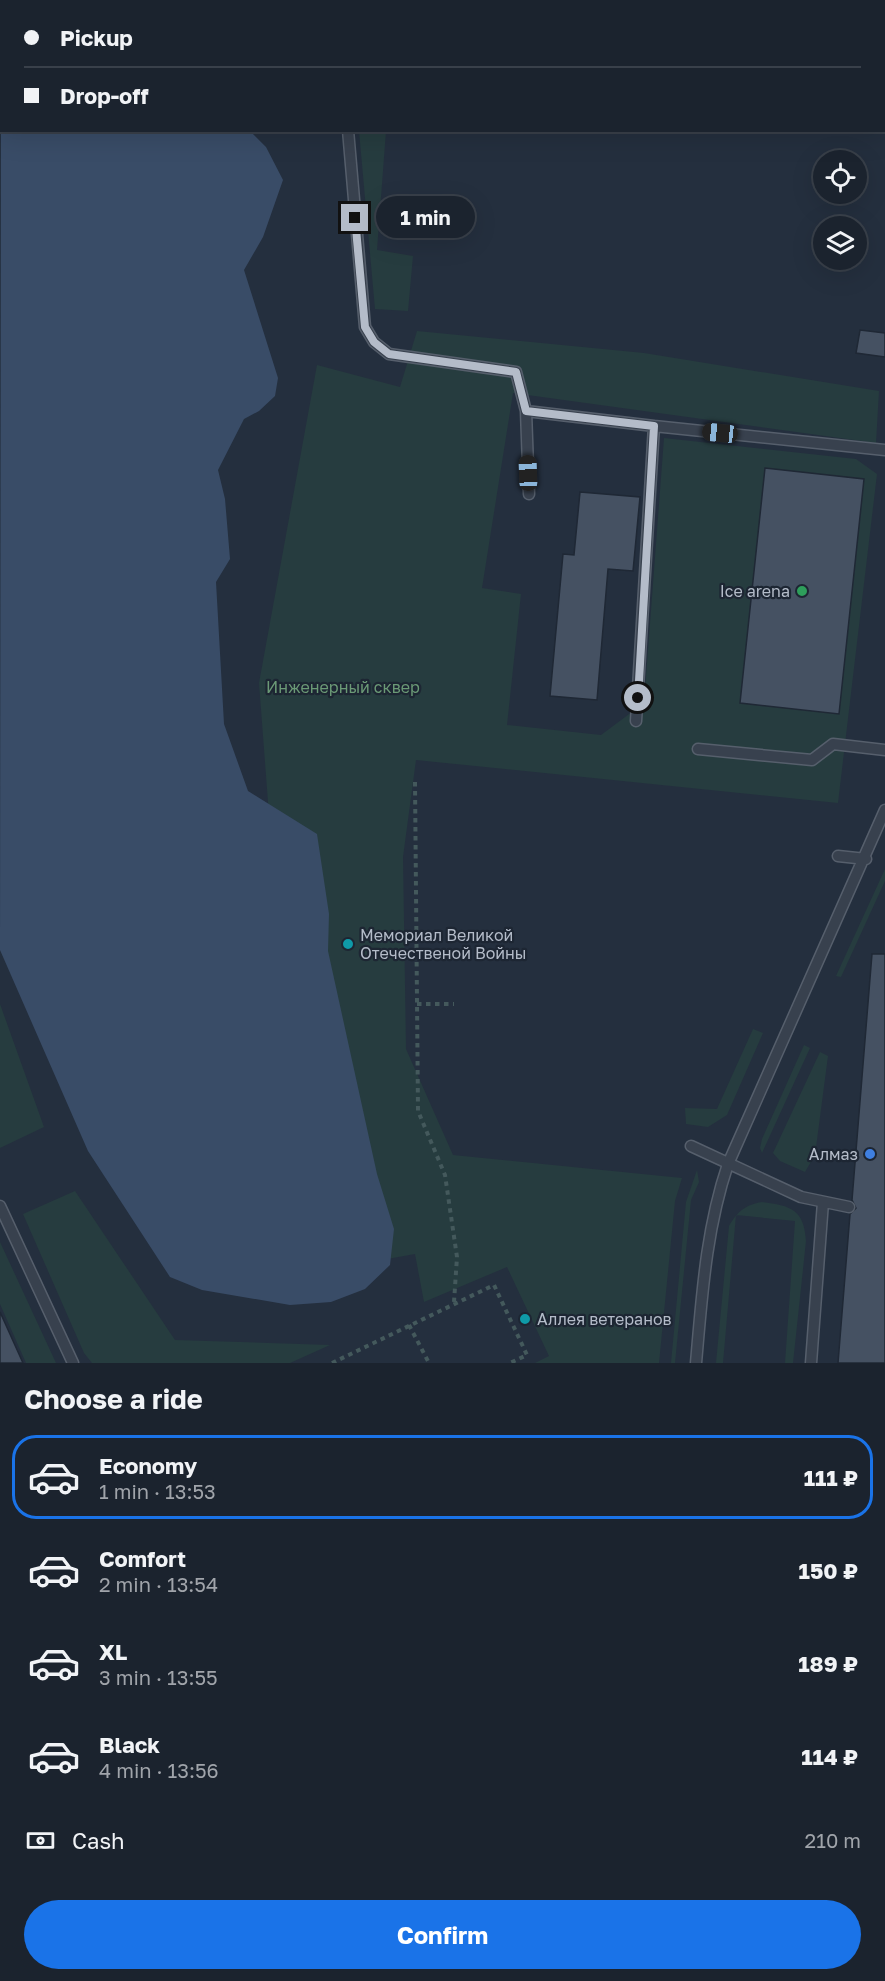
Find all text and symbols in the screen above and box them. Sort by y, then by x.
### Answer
text: Pickup [60,24,133,51]
text: Drop-off [60,82,149,109]
map controls [813,150,867,270]
button: locate [813,150,867,204]
callout: 1 min [376,197,475,239]
route end [341,204,368,231]
text: 1 min [400,205,451,229]
button: layers [813,216,867,270]
car [701,422,739,444]
car [518,455,538,491]
place label: Ice arena [720,581,790,601]
marker: Ice arena [795,584,809,598]
park label: Инженерный сквер [266,677,420,697]
route start [624,684,651,711]
place label: Мемориал Великой Отечественой Войны [360,925,526,963]
marker: Мемориал Великой Отечественой Войны [341,937,355,951]
place label: Алмаз [809,1144,858,1164]
marker: Алмаз [863,1147,877,1161]
place label: Аллея ветеранов [537,1309,672,1329]
marker: Аллея ветеранов [518,1312,532,1326]
text: Choose a ride [24,1383,203,1415]
icon: car [27,1450,81,1504]
text: Economy [99,1452,197,1479]
text: 111 ₽ [804,1464,858,1491]
text: 1 min · 13:53 [99,1479,216,1503]
icon: car [27,1543,81,1597]
text: Comfort [99,1545,186,1572]
text: 150 ₽ [799,1557,858,1584]
text: 2 min · 13:54 [99,1572,218,1596]
icon: car [27,1636,81,1690]
text: XL [99,1638,127,1665]
text: 189 ₽ [798,1650,858,1677]
text: 3 min · 13:55 [99,1665,218,1689]
icon: car [27,1729,81,1783]
text: Black [99,1731,160,1758]
text: 114 ₽ [801,1743,858,1770]
text: 4 min · 13:56 [99,1758,219,1782]
icon: cash [24,1824,57,1857]
text: Cash [72,1827,125,1854]
text: 210 m [805,1828,861,1852]
button: Confirm [24,1900,861,1969]

